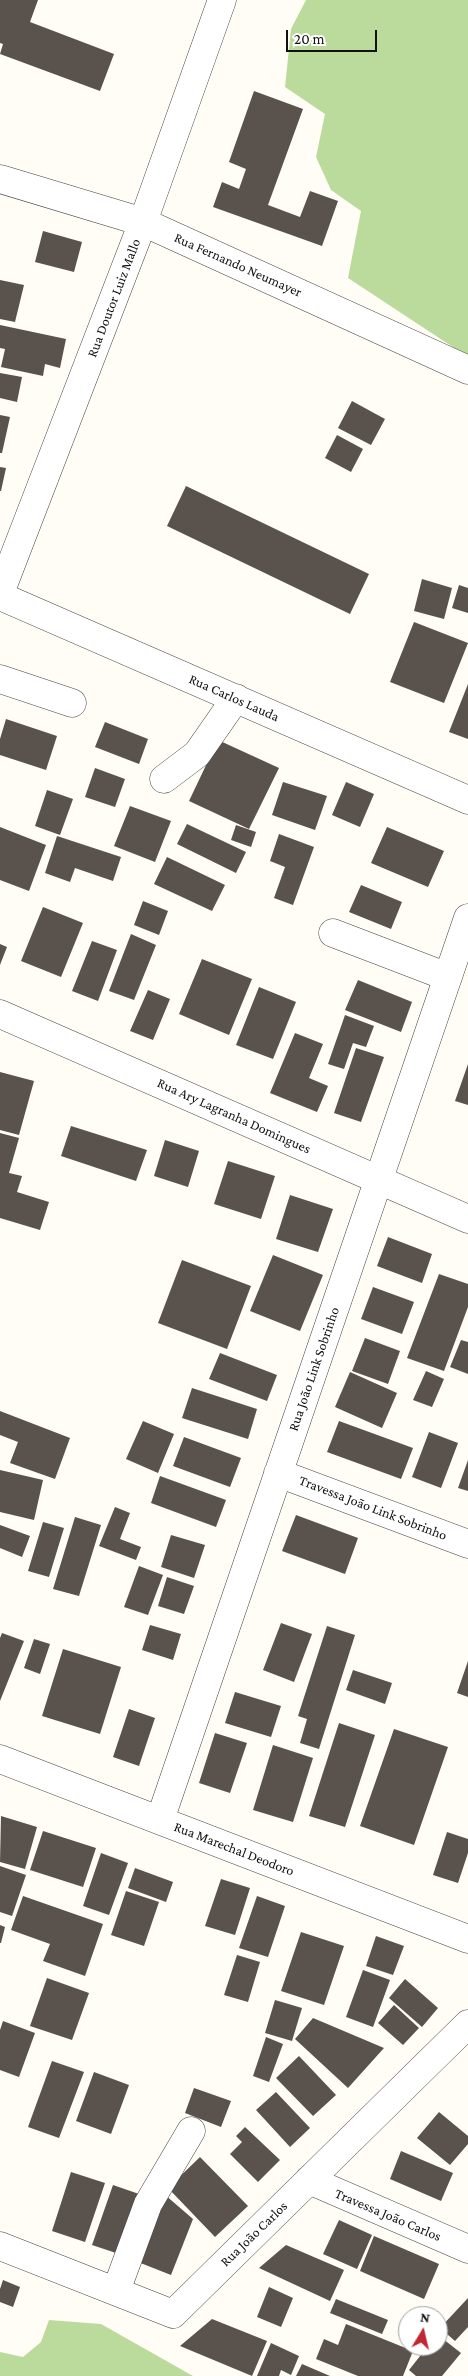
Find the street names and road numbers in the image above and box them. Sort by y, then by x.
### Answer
street label: Rua Fernando Neumayer [171,229,305,301]
street label: Rua Doutor Luiz Mallo [84,236,144,360]
street label: Rua Carlos Lauda [186,671,282,725]
street label: Rua Ary Lagranha Domingues [155,1075,313,1157]
street label: Rua João Link Sobrinho [285,1305,343,1433]
street label: Travessa João Link Sobrinho [297,1472,449,1544]
street label: Rua Marechal Deodoro [171,1818,297,1880]
street label: Travessa João Carlos [332,2185,444,2245]
street label: Rua João Carlos [217,2198,291,2270]

